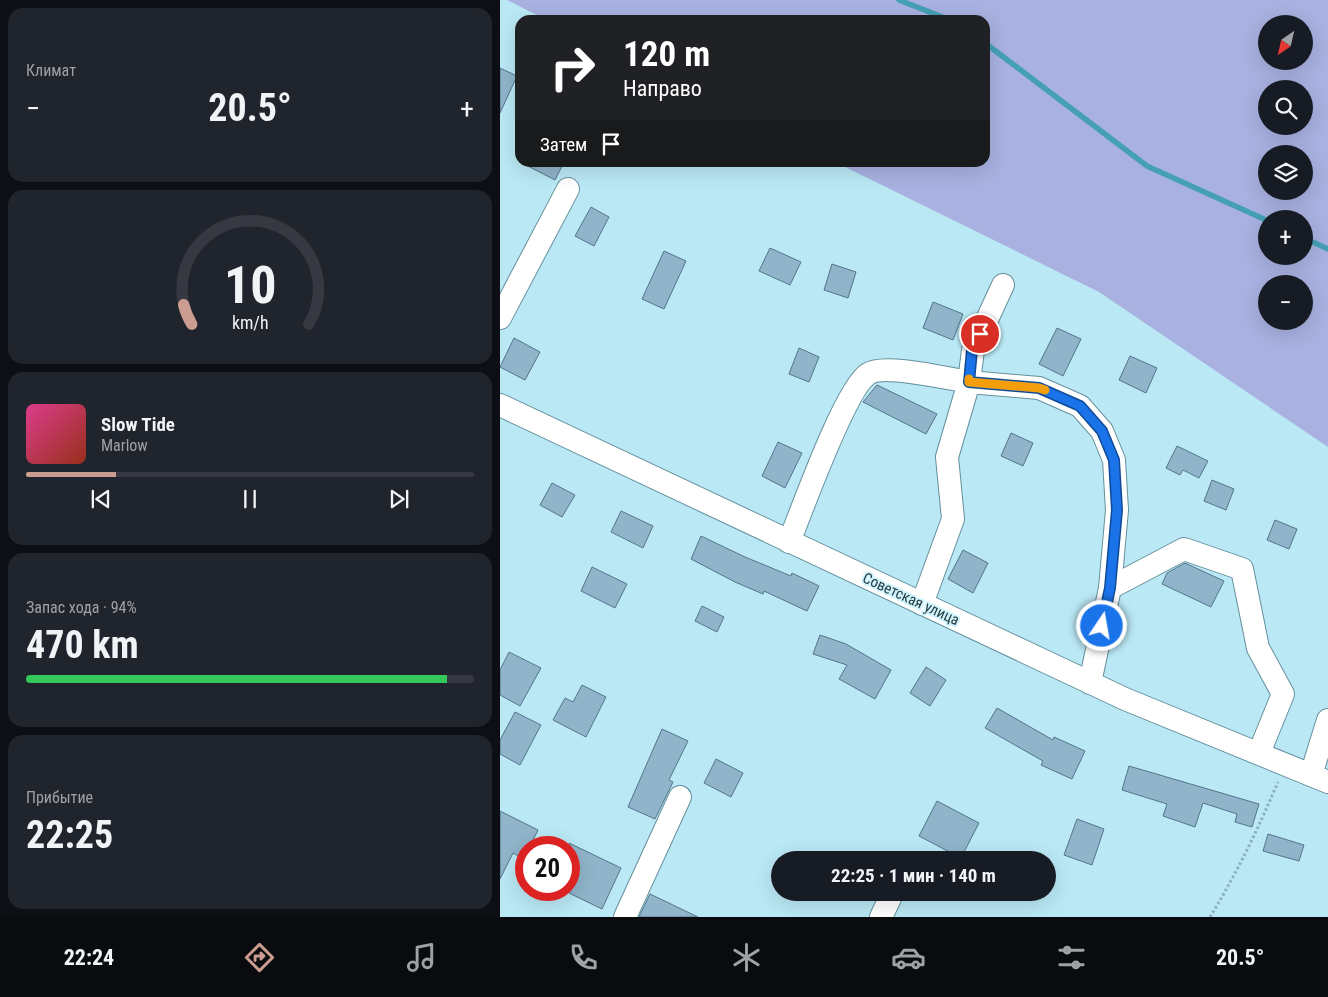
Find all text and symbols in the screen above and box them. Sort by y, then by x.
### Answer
north arrow [1258,15,1312,70]
map controls [1258,15,1313,330]
text: 120 m [623,34,710,75]
icon: right [540,35,605,100]
text: Климат [26,61,76,80]
text: Направо [623,76,702,101]
button: search [1258,80,1313,135]
text: 20.5° [208,86,292,130]
text: − [26,92,40,125]
text: + [460,92,474,125]
icon: arrive [597,130,625,158]
text: Затем [540,133,587,156]
button: layers [1258,145,1313,200]
button: + [1258,210,1313,265]
text: 10 [224,255,276,316]
button: − [1258,275,1313,330]
text: km/h [232,312,268,333]
pin [959,313,1001,355]
icon: arrive [966,320,994,348]
text: Slow Tide [101,413,175,436]
text: Marlow [101,436,148,455]
icon: previous [87,485,115,513]
icon: pause [236,485,264,513]
icon: next [385,485,413,513]
street label: Советская улица [860,569,962,629]
text: Запас хода · 94% [26,598,137,617]
position arrow [1075,599,1127,651]
text: 470 km [26,623,139,667]
text: Прибытие [26,788,93,807]
text: 22:25 [26,813,113,857]
speed limit sign: 20 [515,836,580,901]
text: 22:25 · 1 мин · 140 m [831,864,996,887]
icon: directions [242,940,277,975]
icon: music [404,940,439,975]
icon: phone [566,940,601,975]
icon: climate [729,940,764,975]
icon: car [891,940,926,975]
icon: filters [1054,940,1089,975]
text: 22:24 [64,945,114,970]
text: 20.5° [1216,945,1264,970]

